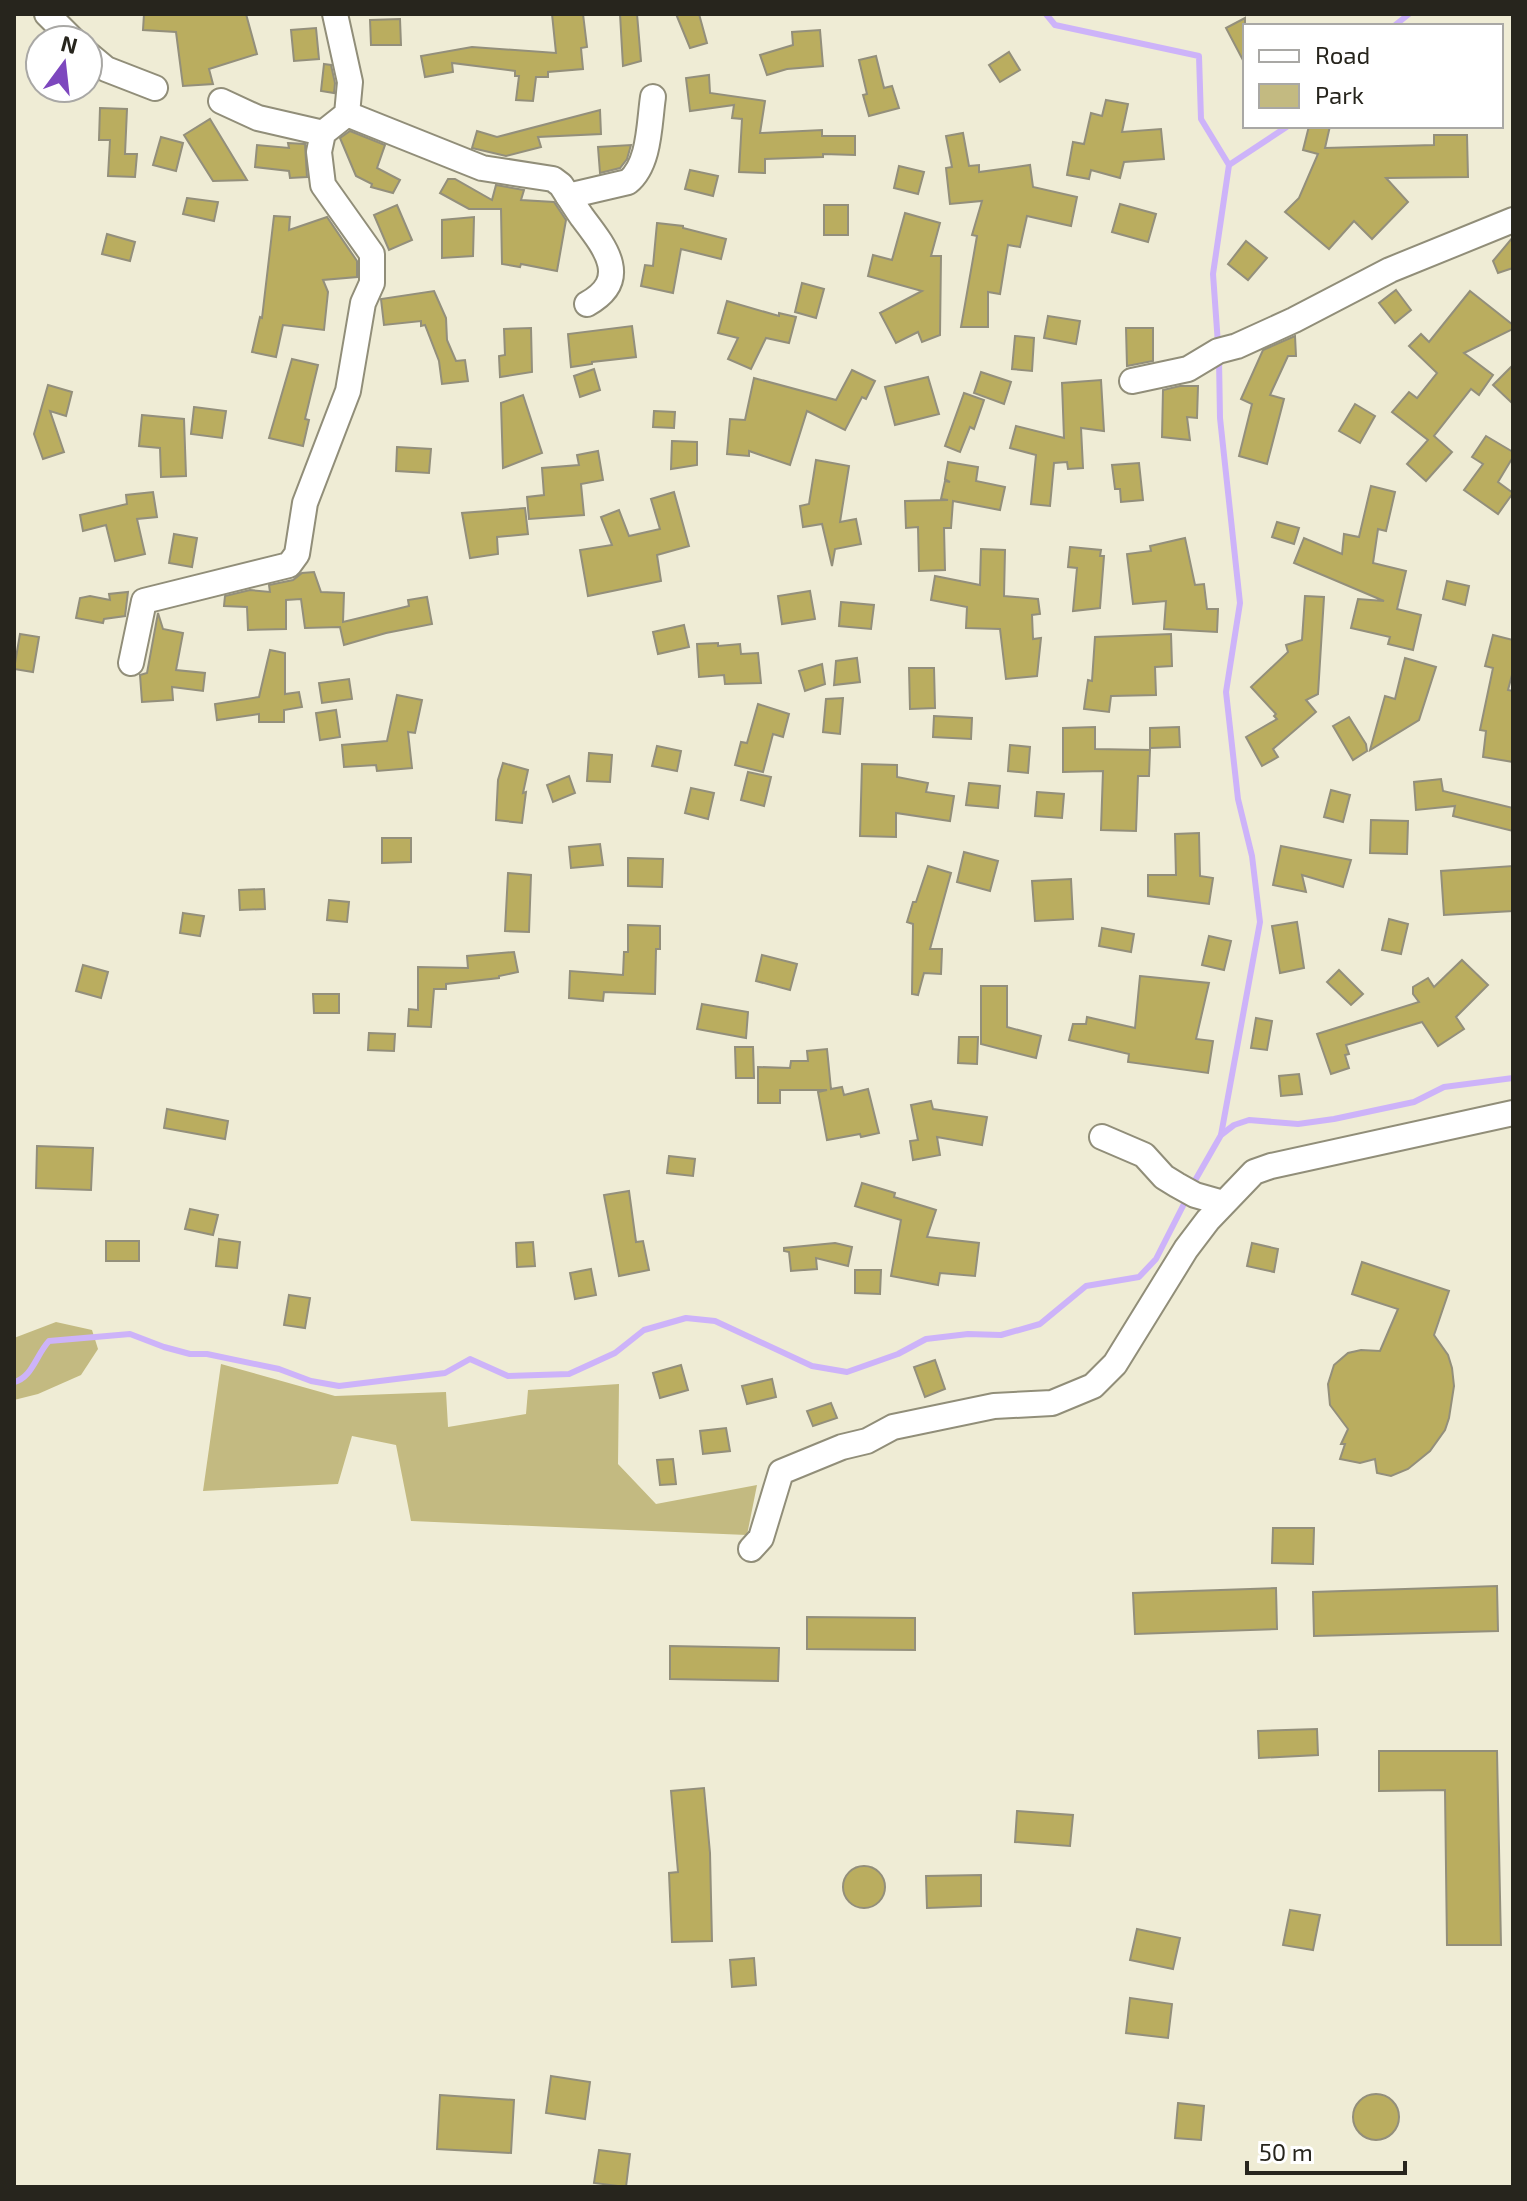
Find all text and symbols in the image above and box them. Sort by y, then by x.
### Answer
north arrow [24,24,104,104]
legend [1243,24,1503,128]
text: N [58,29,80,58]
text: Road [1315,40,1370,69]
text: Park [1315,80,1364,109]
scale bar [1247,2125,1405,2175]
text: 50 m [1259,2137,1313,2166]

